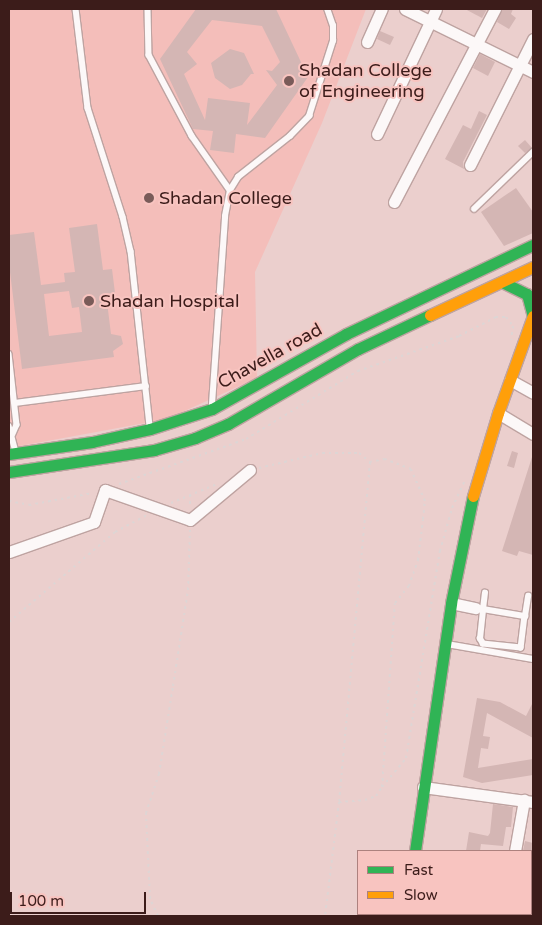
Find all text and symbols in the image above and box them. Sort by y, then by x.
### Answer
place label: Shadan College of Engineering [299,60,432,102]
marker: Shadan College of Engineering [283,75,295,87]
place label: Shadan College [159,187,292,209]
marker: Shadan College [143,192,155,204]
place label: Shadan Hospital [100,290,239,312]
marker: Shadan Hospital [82,294,96,308]
street label: Chavella road [214,318,326,394]
legend [357,850,532,915]
text: Fast [404,861,433,879]
scale bar [12,882,149,914]
text: Slow [404,886,438,904]
text: 100 m [18,892,64,910]

